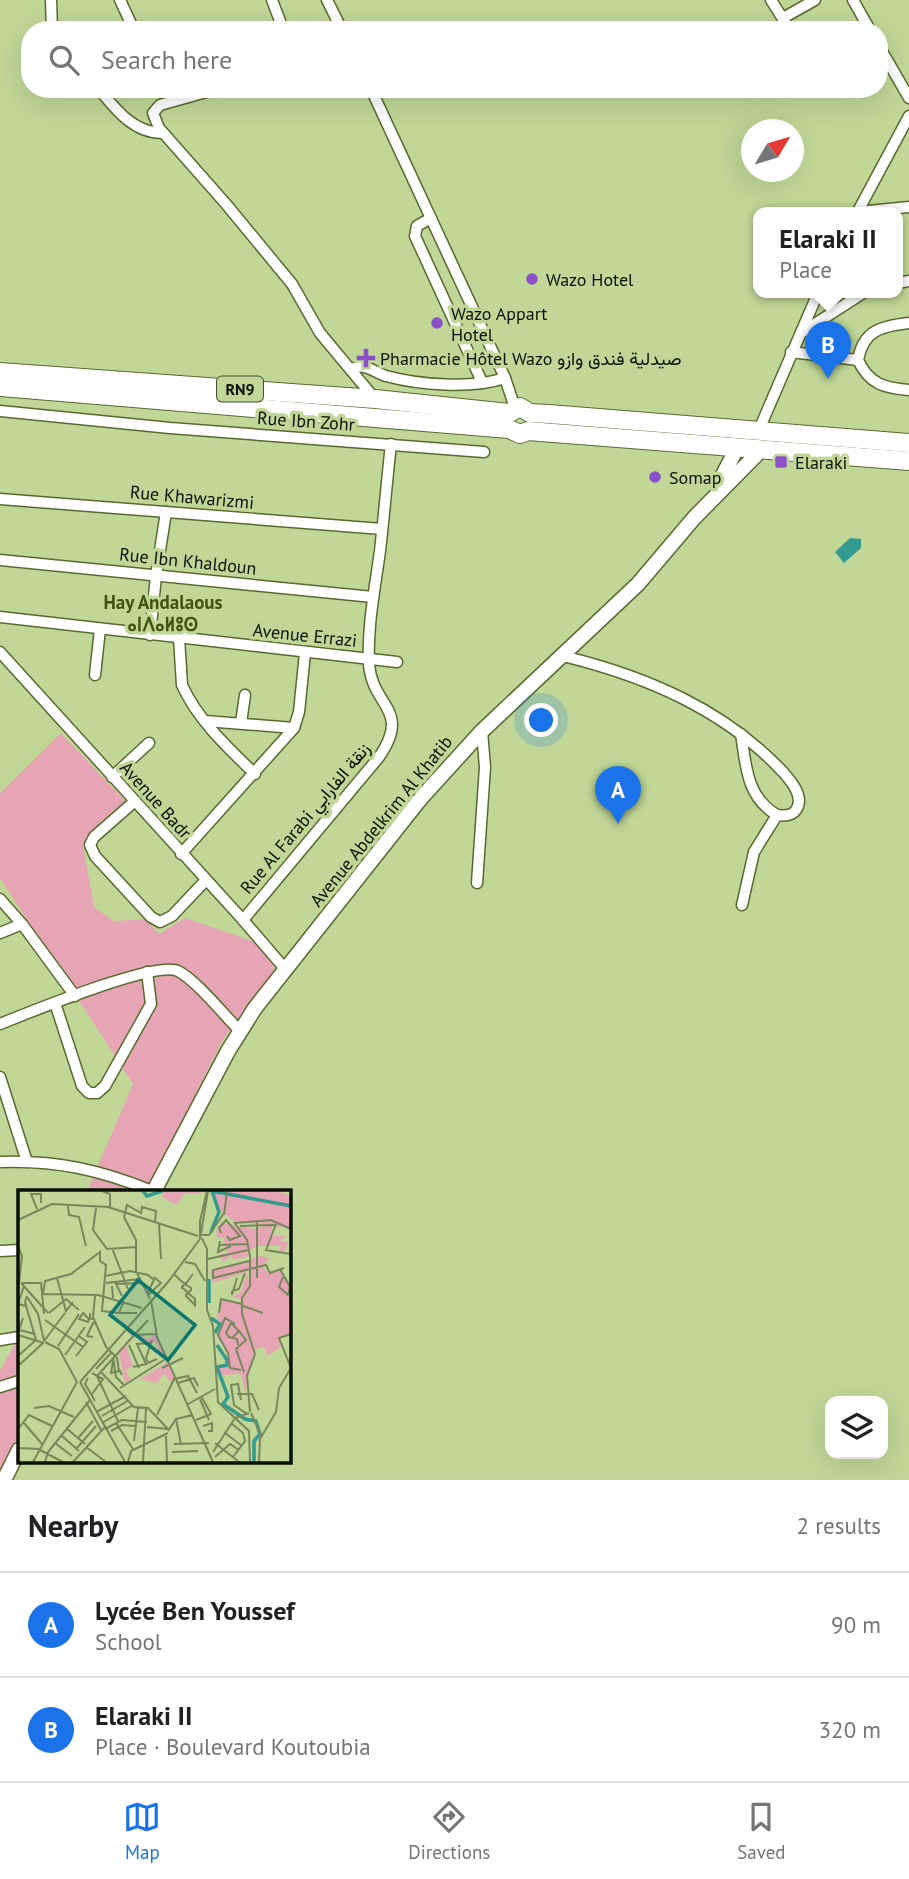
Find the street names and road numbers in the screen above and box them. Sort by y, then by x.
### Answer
road number: RN9 [217,376,263,402]
street label: Rue Ibn Zohr [256,406,356,436]
street label: Rue Khawarizmi [129,480,255,514]
street label: Rue Ibn Khaldoun [118,542,258,580]
street label: Avenue Errazi [252,618,358,652]
street label: Avenue Abdelkrim Al Khatib [305,731,457,911]
street label: Rue Al Farabi زنقة الفارابي [235,738,378,901]
street label: Avenue Badr [115,757,197,843]

